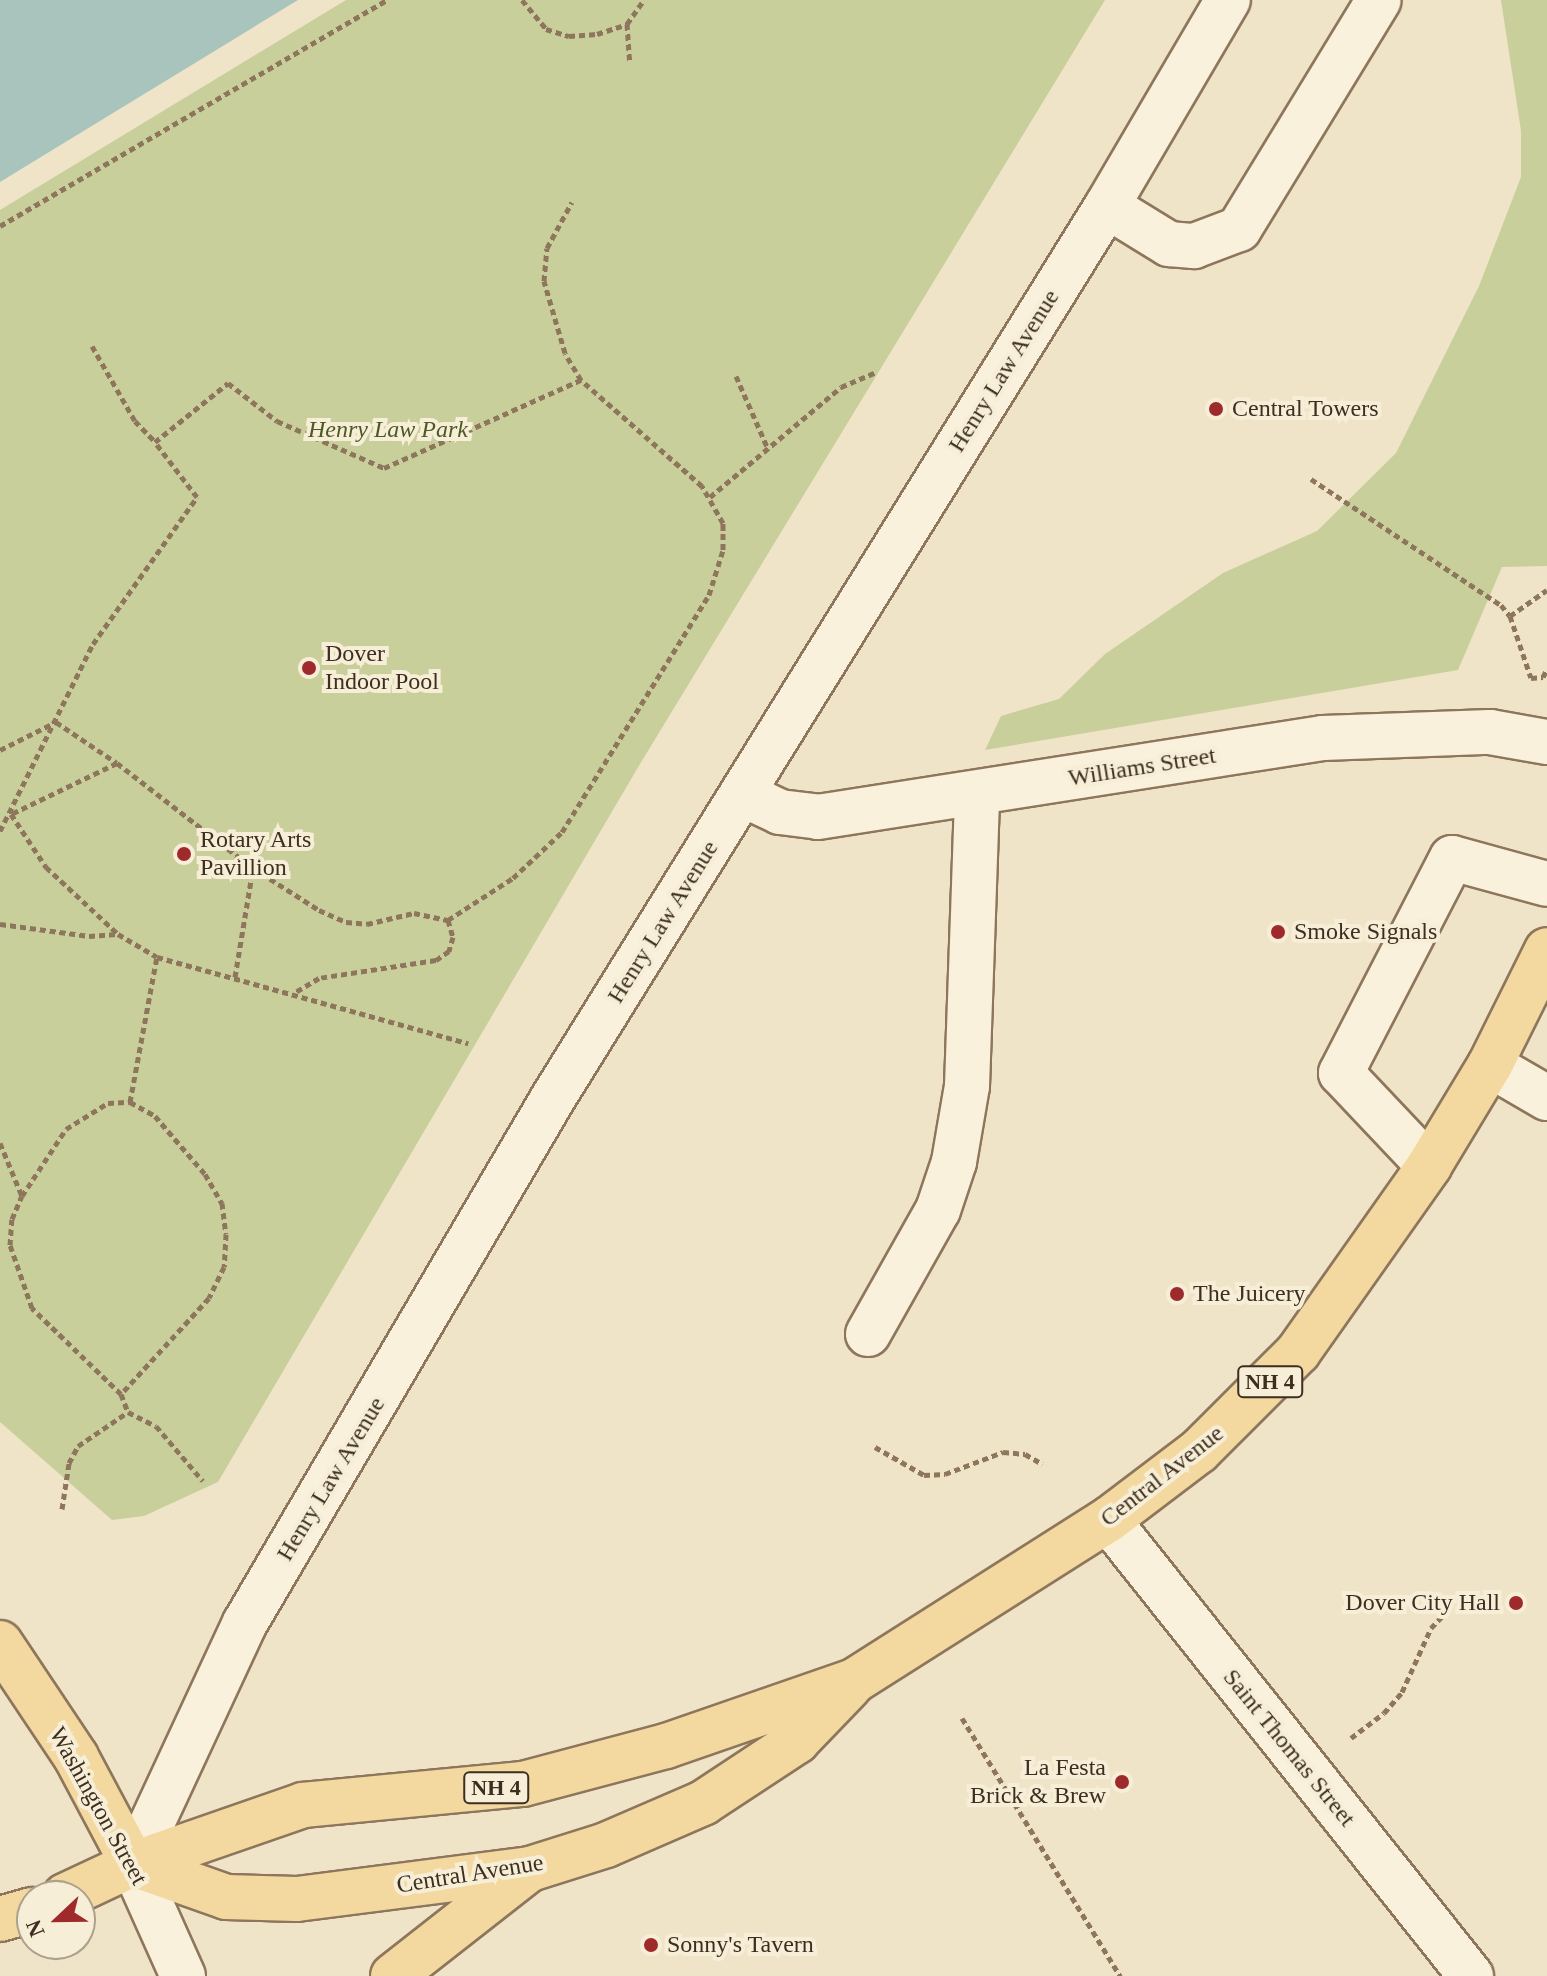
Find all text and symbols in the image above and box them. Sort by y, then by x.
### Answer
street label: Henry Law Avenue [942,284,1066,458]
place label: Central Towers [1232,395,1379,423]
marker: Central Towers [1207,400,1225,418]
park label: Henry Law Park [308,416,468,444]
place label: Dover Indoor Pool [325,640,439,696]
marker: Dover Indoor Pool [300,659,318,677]
street label: Williams Street [1066,741,1218,793]
place label: Rotary Arts Pavillion [200,826,313,882]
street label: Henry Law Avenue [601,835,725,1009]
marker: Rotary Arts Pavillion [175,845,193,863]
place label: Smoke Signals [1294,918,1437,946]
marker: Smoke Signals [1269,923,1287,941]
place label: The Juicery [1193,1280,1306,1308]
marker: The Juicery [1168,1285,1186,1303]
road number: NH 4 [1236,1364,1304,1400]
street label: Henry Law Avenue [270,1391,392,1567]
street label: Central Avenue [1094,1419,1230,1533]
place label: Dover City Hall [1345,1589,1500,1617]
marker: Dover City Hall [1507,1594,1525,1612]
street label: Saint Thomas Street [1217,1663,1361,1833]
street label: Washington Street [43,1722,153,1890]
place label: La Festa Brick & Brew [970,1754,1106,1810]
road number: NH 4 [462,1770,530,1806]
marker: La Festa Brick & Brew [1113,1773,1131,1791]
street label: Central Avenue [394,1848,546,1900]
north arrow [16,1880,96,1960]
text: N [21,1916,50,1940]
place label: Sonny's Tavern [667,1931,814,1959]
marker: Sonny's Tavern [642,1936,660,1954]

